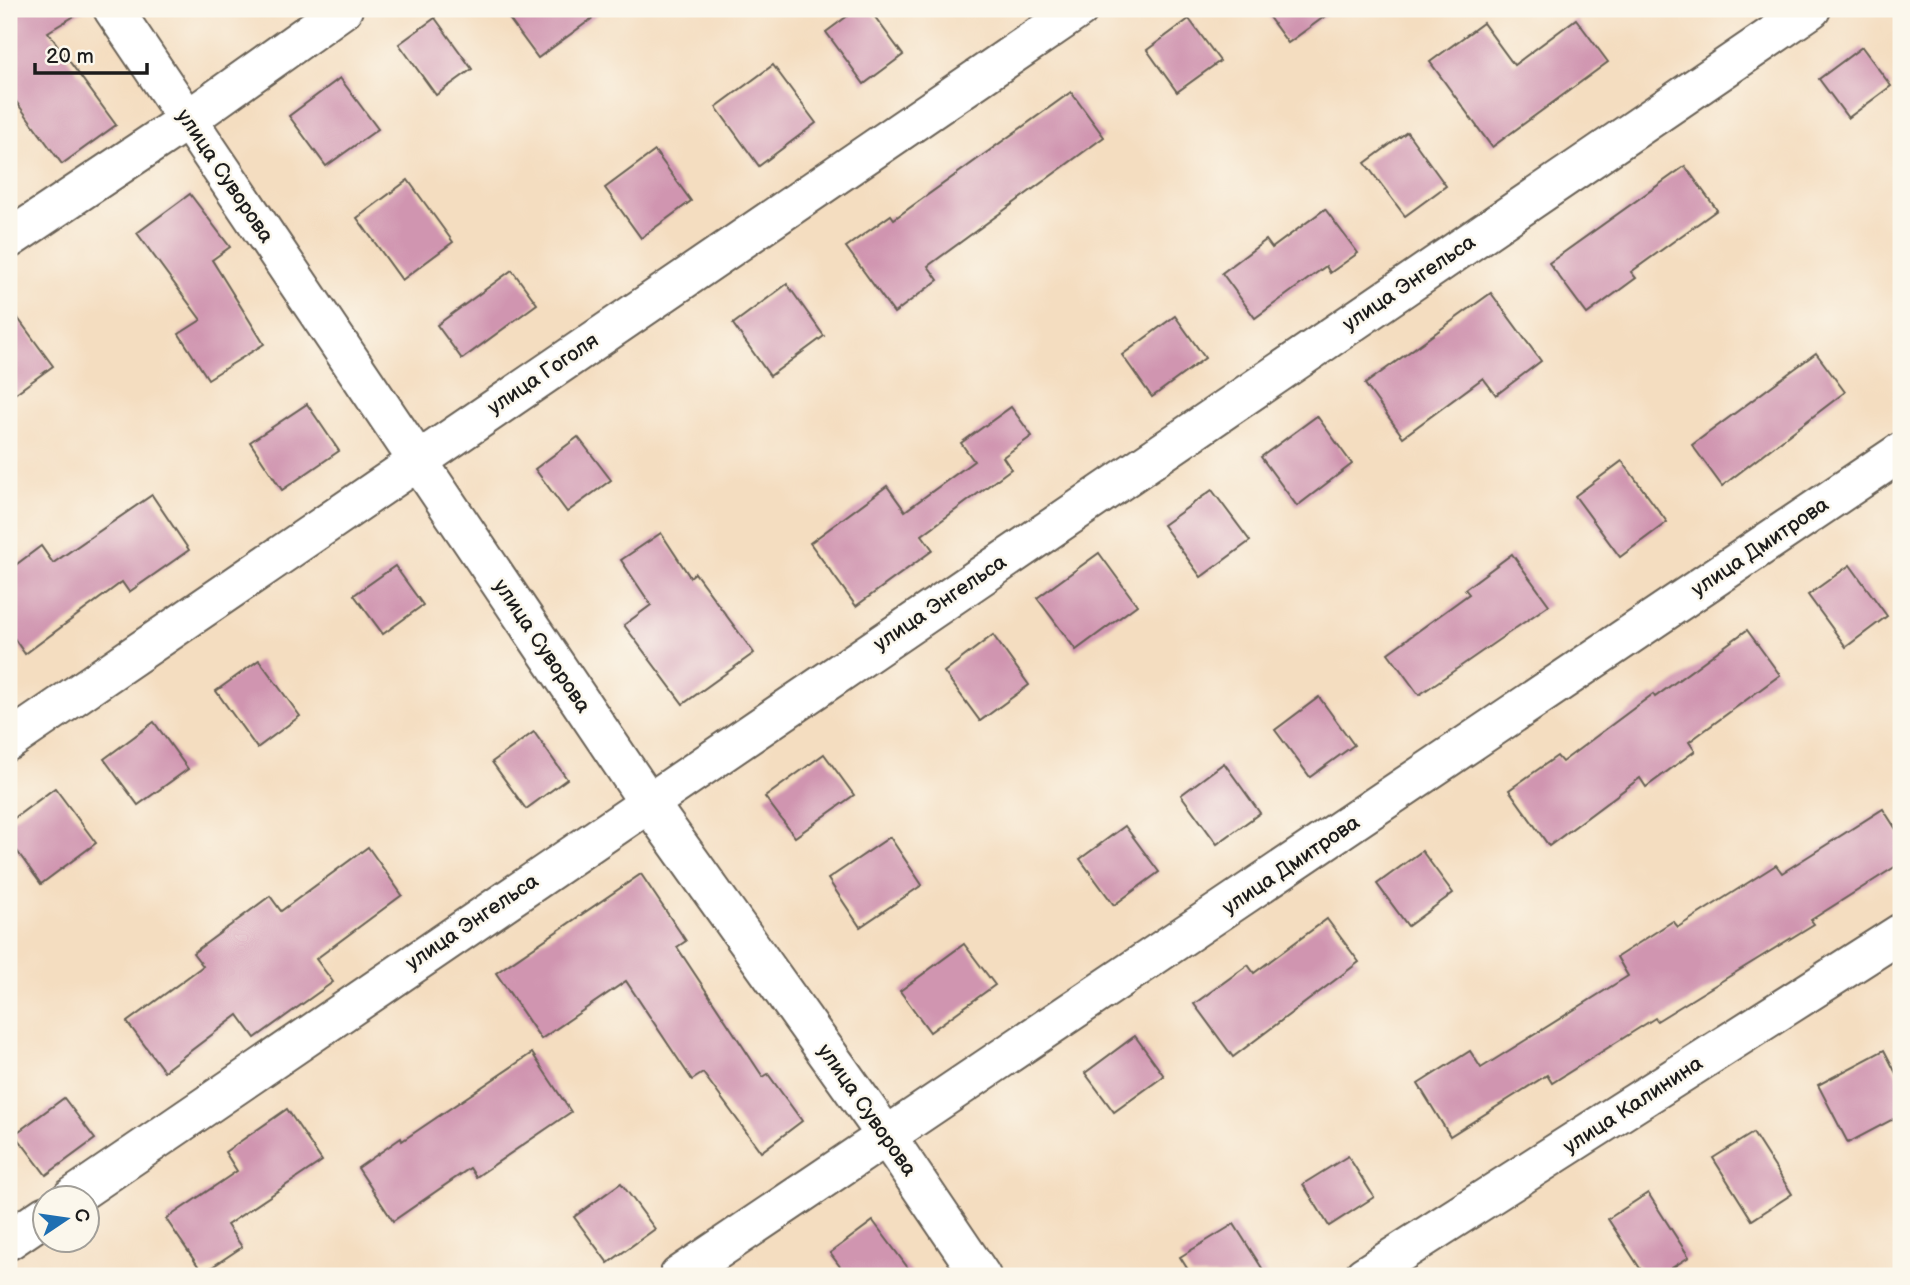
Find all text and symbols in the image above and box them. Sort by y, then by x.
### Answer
scale bar [35,32,147,76]
text: 20 m [46,44,94,69]
street label: улица Суворова [171,104,279,248]
street label: улица Энгельса [1338,229,1481,337]
street label: улица Гоголя [483,328,603,420]
street label: улица Дмитрова [1687,492,1834,602]
street label: улица Энгельса [869,549,1012,657]
street label: улица Суворова [488,574,596,718]
street label: улица Дмитрова [1218,810,1365,920]
street label: улица Энгельса [401,868,544,976]
street label: улица Суворова [812,1039,922,1181]
street label: улица Калинина [1559,1050,1708,1159]
north arrow [32,1184,102,1254]
text: С [68,1206,94,1225]

